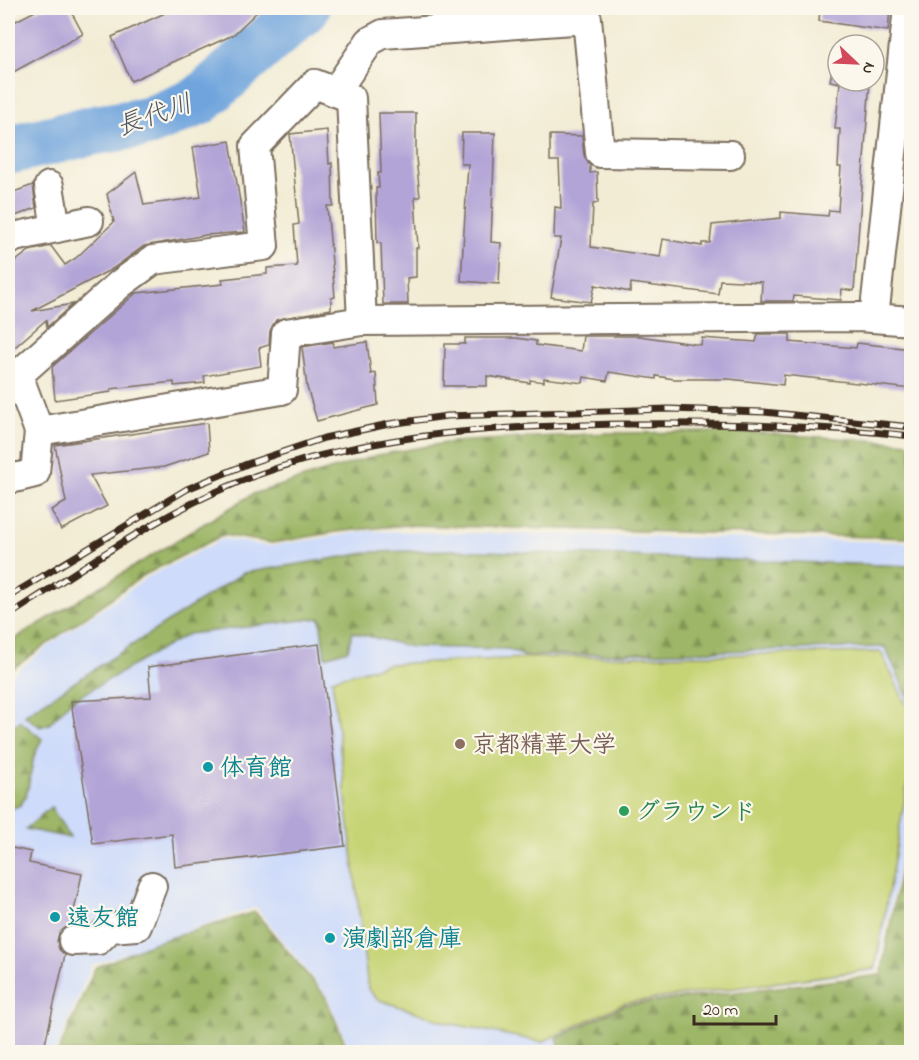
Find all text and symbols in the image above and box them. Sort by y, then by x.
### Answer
north arrow [826,33,886,93]
text: N [855,58,881,78]
water label: 長代川 [112,86,198,148]
place label: 京都精華大学 [472,729,616,764]
marker: 京都精華大学 [453,737,467,751]
place label: 体育館 [220,752,292,787]
marker: 体育館 [201,760,215,774]
place label: グラウンド [636,796,756,831]
marker: グラウンド [617,804,631,818]
place label: 遠友館 [67,902,139,937]
marker: 遠友館 [48,910,62,924]
place label: 演劇部倉庫 [342,923,462,958]
marker: 演劇部倉庫 [323,931,337,945]
scale bar [694,988,776,1026]
text: 20 m [703,998,738,1024]

